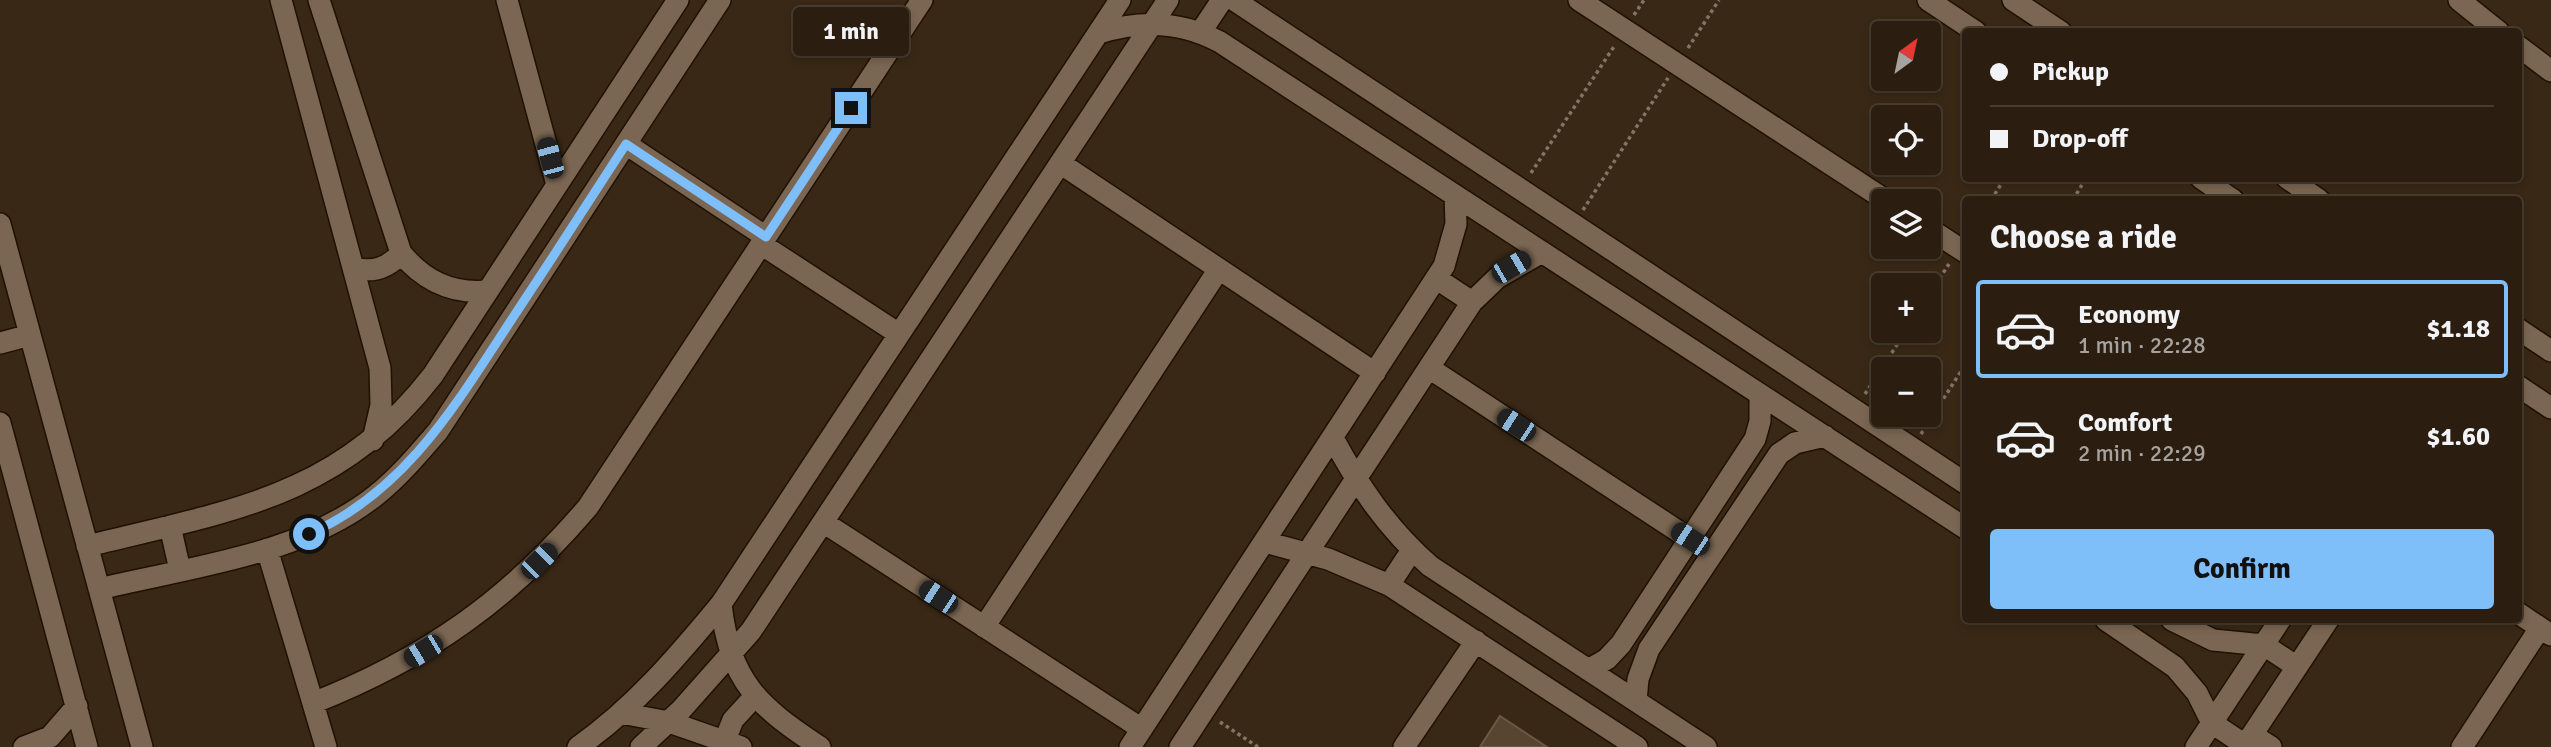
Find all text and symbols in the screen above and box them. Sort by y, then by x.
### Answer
callout: 1 min [793,7,909,56]
text: 1 min [823,17,879,46]
north arrow [1871,21,1941,91]
map controls [1871,21,1941,427]
text: Pickup [2032,56,2109,88]
route end [835,92,867,124]
button: locate [1871,105,1941,175]
text: Drop-off [2032,123,2128,155]
car [535,135,566,181]
button: layers [1871,189,1941,259]
text: Choose a ride [1990,218,2177,257]
car [1488,247,1535,287]
button: + [1871,273,1941,343]
icon: car [1994,298,2057,361]
text: Economy [2078,299,2180,331]
text: $1.18 [2426,313,2490,345]
text: 1 min · 22:28 [2078,331,2206,360]
button: − [1871,357,1941,427]
car [1493,405,1540,445]
icon: car [1994,406,2057,469]
text: Comfort [2078,407,2172,439]
text: $1.60 [2426,421,2490,453]
text: 2 min · 22:29 [2078,439,2206,468]
route start [293,518,325,550]
car [1667,519,1714,559]
button: Confirm [1990,529,2494,609]
car [517,539,562,583]
car [915,577,962,617]
car [400,631,447,671]

